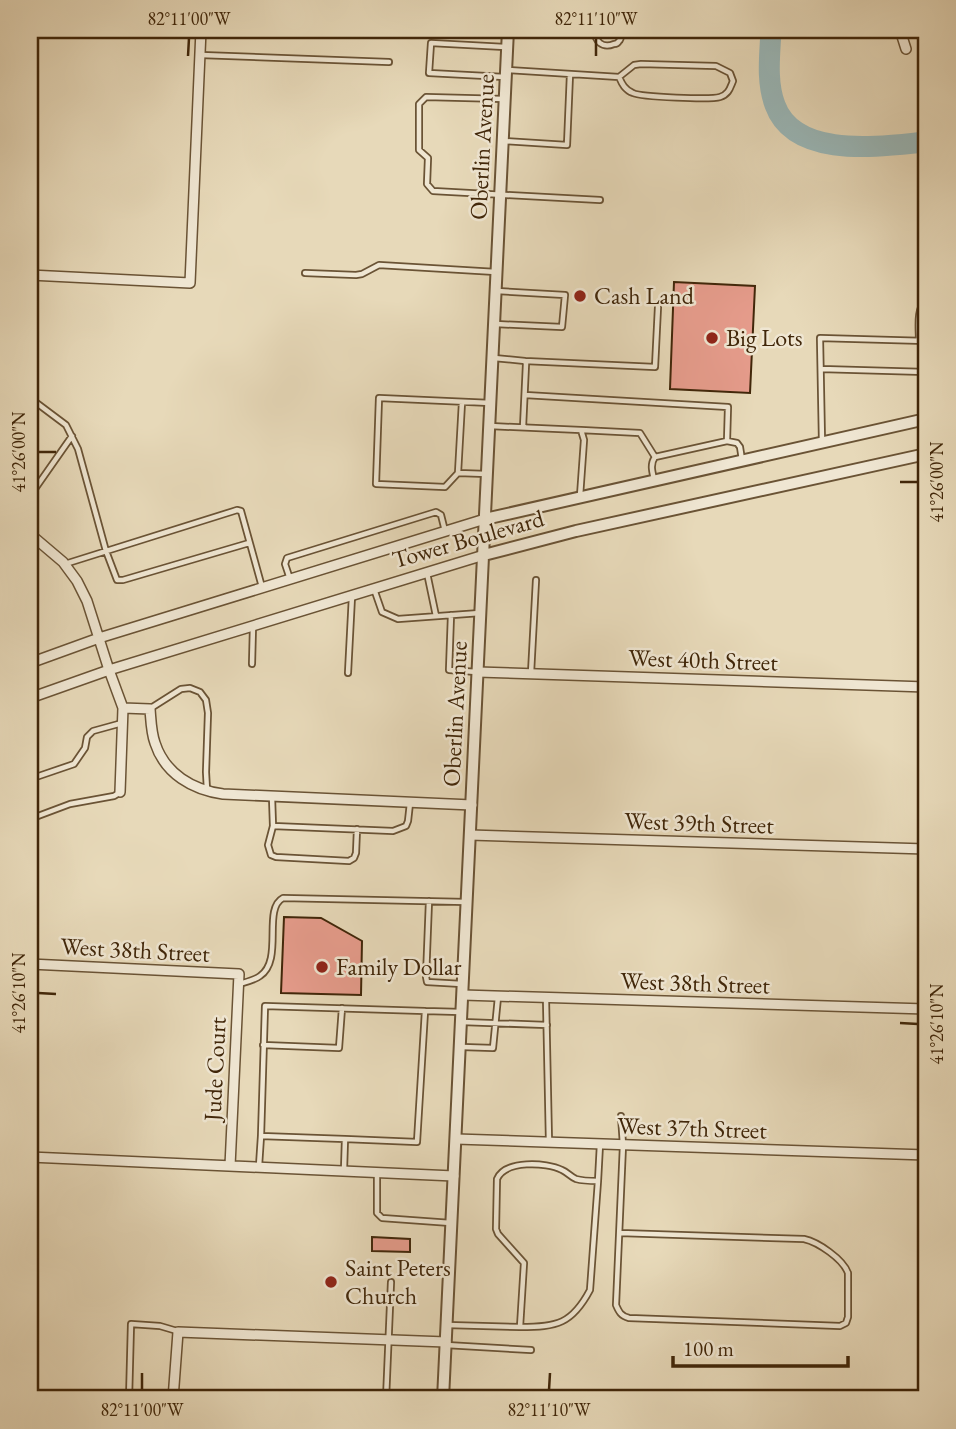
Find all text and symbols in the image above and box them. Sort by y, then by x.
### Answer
text: 82°11'00"W [147,7,231,30]
text: 82°11'10"W [554,7,638,30]
street label: Oberlin Avenue [462,73,501,221]
place label: Cash Land [594,280,695,311]
marker: Cash Land [572,288,588,304]
place label: Big Lots [726,322,802,353]
marker: Big Lots [704,330,720,346]
text: 41°26'00"N [7,411,30,492]
text: 41°26'00"N [925,441,948,522]
street label: Tower Boulevard [388,502,548,575]
street label: Oberlin Avenue [435,640,474,788]
street label: West 40th Street [628,641,779,678]
street label: West 39th Street [624,804,775,841]
street label: West 38th Street [60,930,211,969]
place label: Family Dollar [336,951,462,982]
text: 41°26'10"N [7,952,30,1033]
marker: Family Dollar [314,959,330,975]
street label: West 38th Street [620,964,771,1001]
text: 41°26'10"N [925,983,948,1064]
street label: Jude Court [196,1016,233,1124]
street label: West 37th Street [617,1109,768,1146]
place label: Saint Peters Church [345,1252,451,1311]
marker: Saint Peters Church [323,1274,339,1290]
scale bar [673,1324,848,1368]
text: 100 m [683,1335,734,1362]
text: 82°11'00"W [100,1398,184,1421]
text: 82°11'10"W [507,1398,591,1421]

